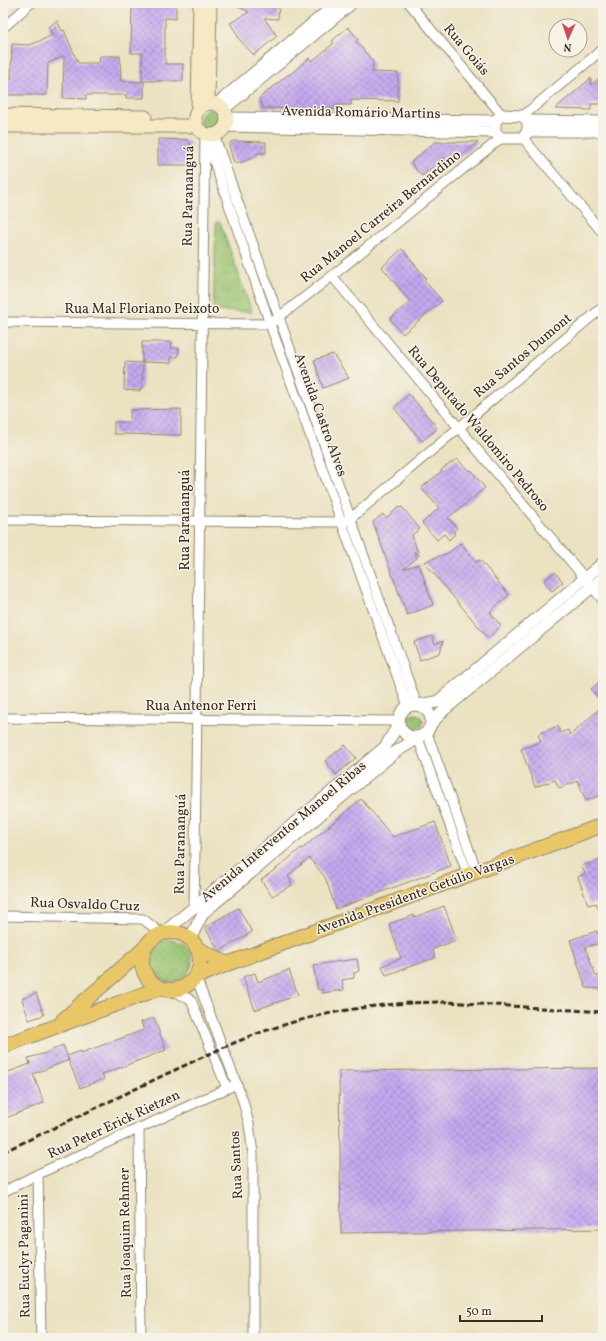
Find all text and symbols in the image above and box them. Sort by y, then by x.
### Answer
north arrow [548,18,588,58]
street label: Rua Goiás [439,20,493,80]
text: N [563,39,572,54]
street label: Avenida Romário Martins [281,102,441,124]
street label: Rua Parananguá [179,145,199,247]
street label: Rua Manoel Carreira Bernardino [297,146,465,288]
street label: Rua Mal Floriano Peixoto [65,300,219,319]
street label: Rua Santos Dumont [470,309,576,403]
street label: Rua Deputado Waldomiro Pedroso [403,342,553,516]
street label: Avenida Castro Alves [289,351,351,479]
street label: Rua Parananguá [176,470,195,570]
street label: Rua Antenor Ferri [145,697,257,716]
street label: Avenida Interventor Manoel Ribas [197,757,371,907]
street label: Rua Parananguá [171,793,191,895]
street label: Avenida Presidente Getúlio Vargas [313,850,517,940]
street label: Rua Osvaldo Cruz [30,894,140,916]
street label: Rua Peter Erick Rietzen [45,1086,183,1164]
street label: Rua Santos [226,1130,248,1200]
street label: Rua Joaquim Rehmer [115,1168,137,1298]
street label: Rua Euclyr Paganini [14,1194,36,1318]
scale bar [460,1297,542,1323]
text: 50 m [466,1304,492,1320]

